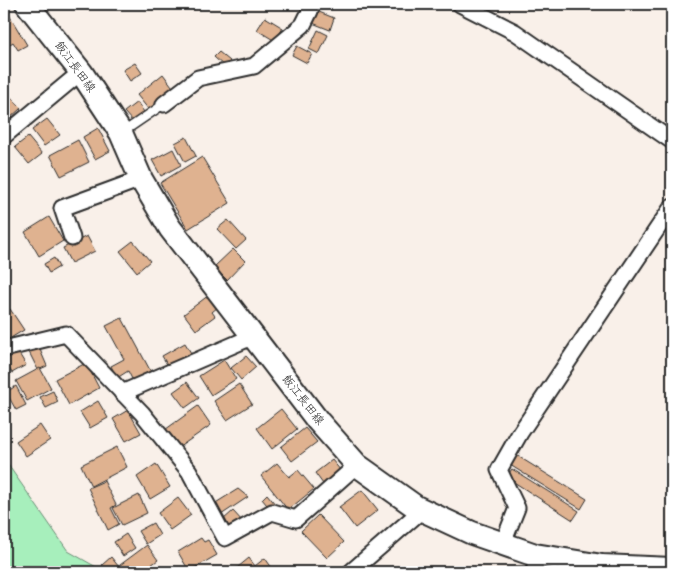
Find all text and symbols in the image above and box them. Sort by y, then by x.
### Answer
street label: 飯江長田線 [51,38,99,96]
street label: 飯江長田線 [279,372,327,428]

